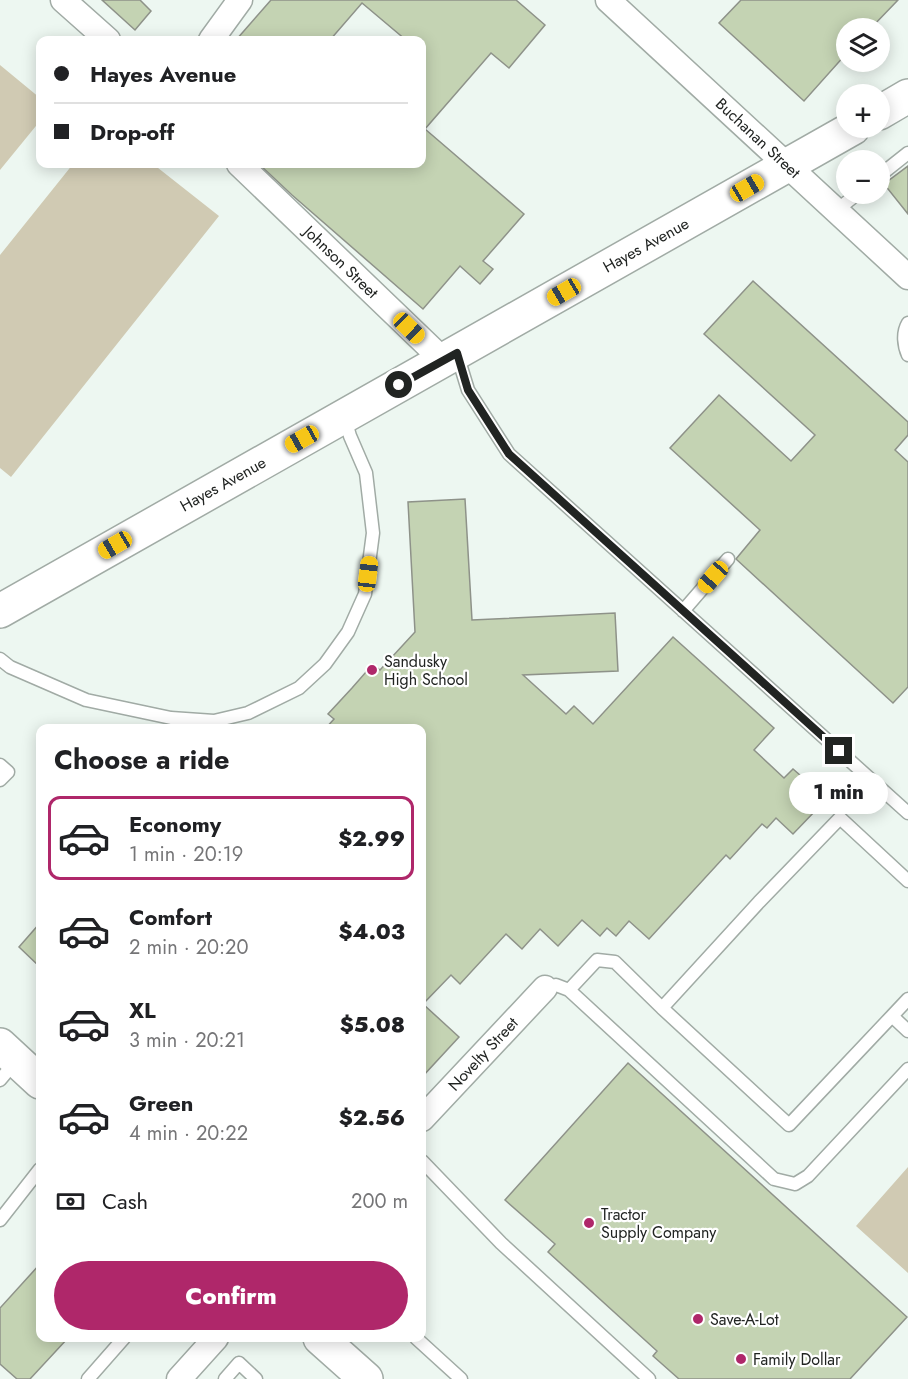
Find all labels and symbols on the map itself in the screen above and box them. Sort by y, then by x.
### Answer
street label: Buchanan Street [710,93,806,184]
car [727,171,767,205]
street label: Hayes Avenue [599,212,693,278]
street label: Johnson Street [297,219,384,304]
car [544,275,584,309]
car [390,309,428,347]
route start [385,371,412,398]
car [282,422,322,456]
street label: Hayes Avenue [176,451,270,517]
car [95,528,135,562]
car [357,555,379,593]
car [694,558,732,596]
place label: Sandusky High School [384,650,468,691]
marker: Sandusky High School [365,663,379,677]
route end [825,737,852,764]
callout: 1 min [790,772,888,814]
street label: Novelty Street [443,1012,523,1096]
place label: Tractor Supply Company [601,1203,717,1244]
marker: Tractor Supply Company [582,1216,596,1230]
place label: Save-A-Lot [710,1308,779,1331]
marker: Save-A-Lot [691,1312,705,1326]
place label: Family Dollar [753,1348,841,1371]
marker: Family Dollar [734,1352,748,1366]

